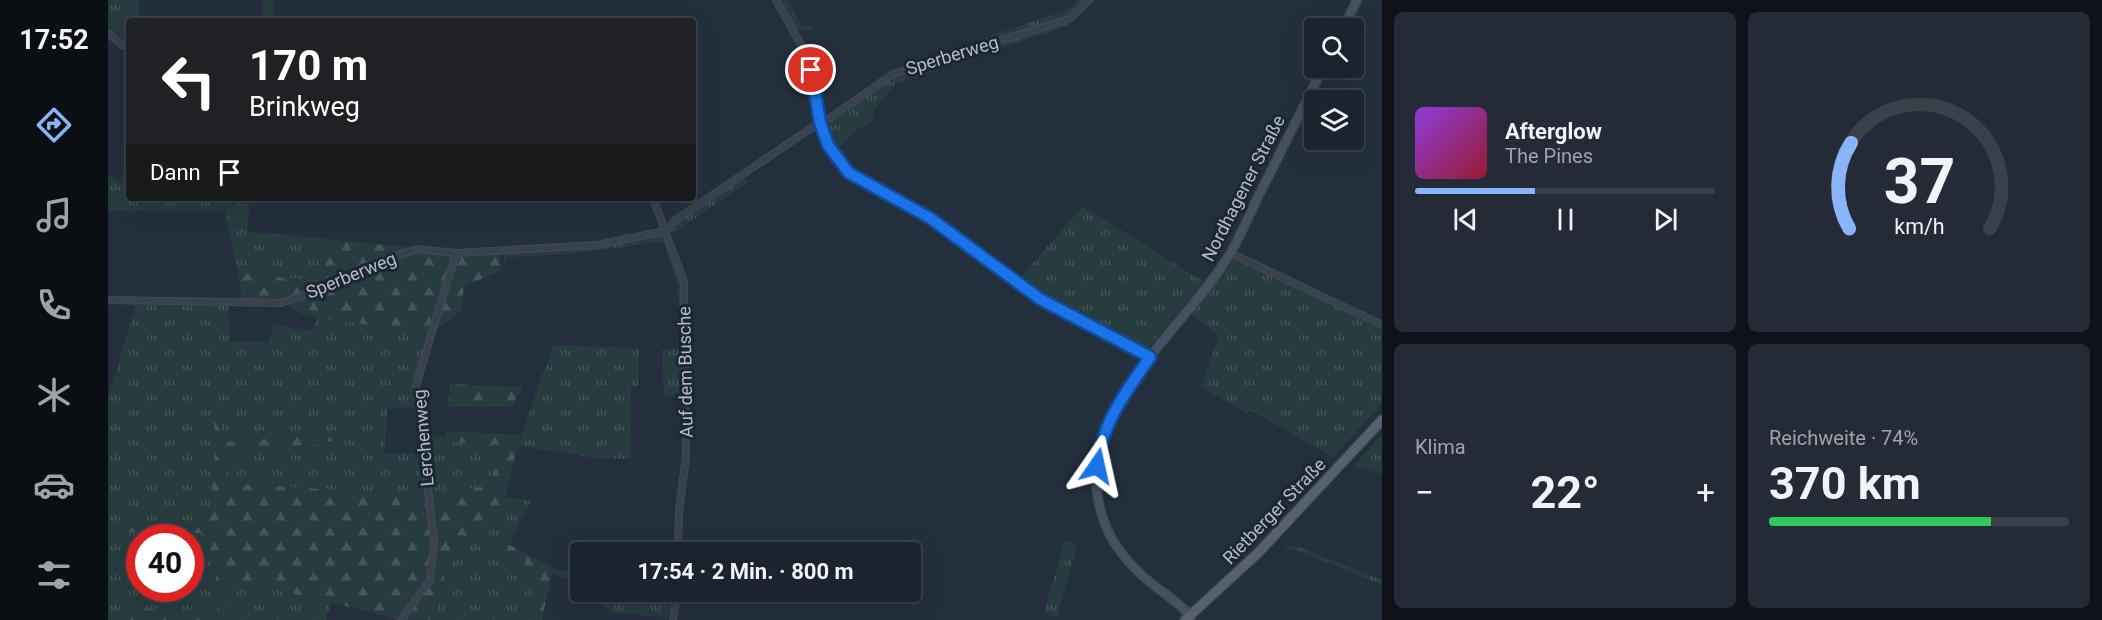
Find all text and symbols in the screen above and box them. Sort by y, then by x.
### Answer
map controls [1304,18,1364,150]
button: search [1304,18,1364,78]
text: 17:52 [19,24,89,56]
street label: Sperberweg [903,31,1001,79]
text: 170 m [249,41,368,90]
icon: left [150,42,228,120]
pin [785,44,836,95]
icon: arrive [794,53,827,86]
button: layers [1304,90,1364,150]
text: Brinkweg [249,91,360,123]
icon: directions [33,104,75,146]
street label: Nordhagener Straße [1197,112,1289,264]
text: Afterglow [1505,119,1602,144]
text: The Pines [1505,144,1593,168]
text: 37 [1883,145,1955,218]
icon: arrive [213,156,246,189]
text: Dann [150,160,201,185]
icon: music [33,194,75,236]
icon: previous [1449,203,1482,236]
icon: pause [1549,203,1582,236]
icon: next [1649,203,1682,236]
text: km/h [1894,214,1944,239]
street label: Sperberweg [303,247,399,303]
icon: phone [33,284,75,326]
street label: Auf dem Busche [673,306,697,438]
icon: climate [33,374,75,416]
street label: Lerchenweg [408,389,438,487]
text: Reichweite · 74% [1769,426,1918,450]
position arrow [1065,434,1129,498]
text: Klima [1415,435,1466,459]
street label: Rietberger Straße [1218,454,1330,568]
text: 370 km [1769,457,1921,510]
icon: car [33,464,75,506]
text: 22° [1530,466,1600,519]
text: − [1415,473,1434,512]
text: + [1696,473,1715,512]
speed limit sign: 40 [126,524,204,602]
icon: filters [33,554,75,596]
text: 17:54 · 2 Min. · 800 m [637,559,854,584]

